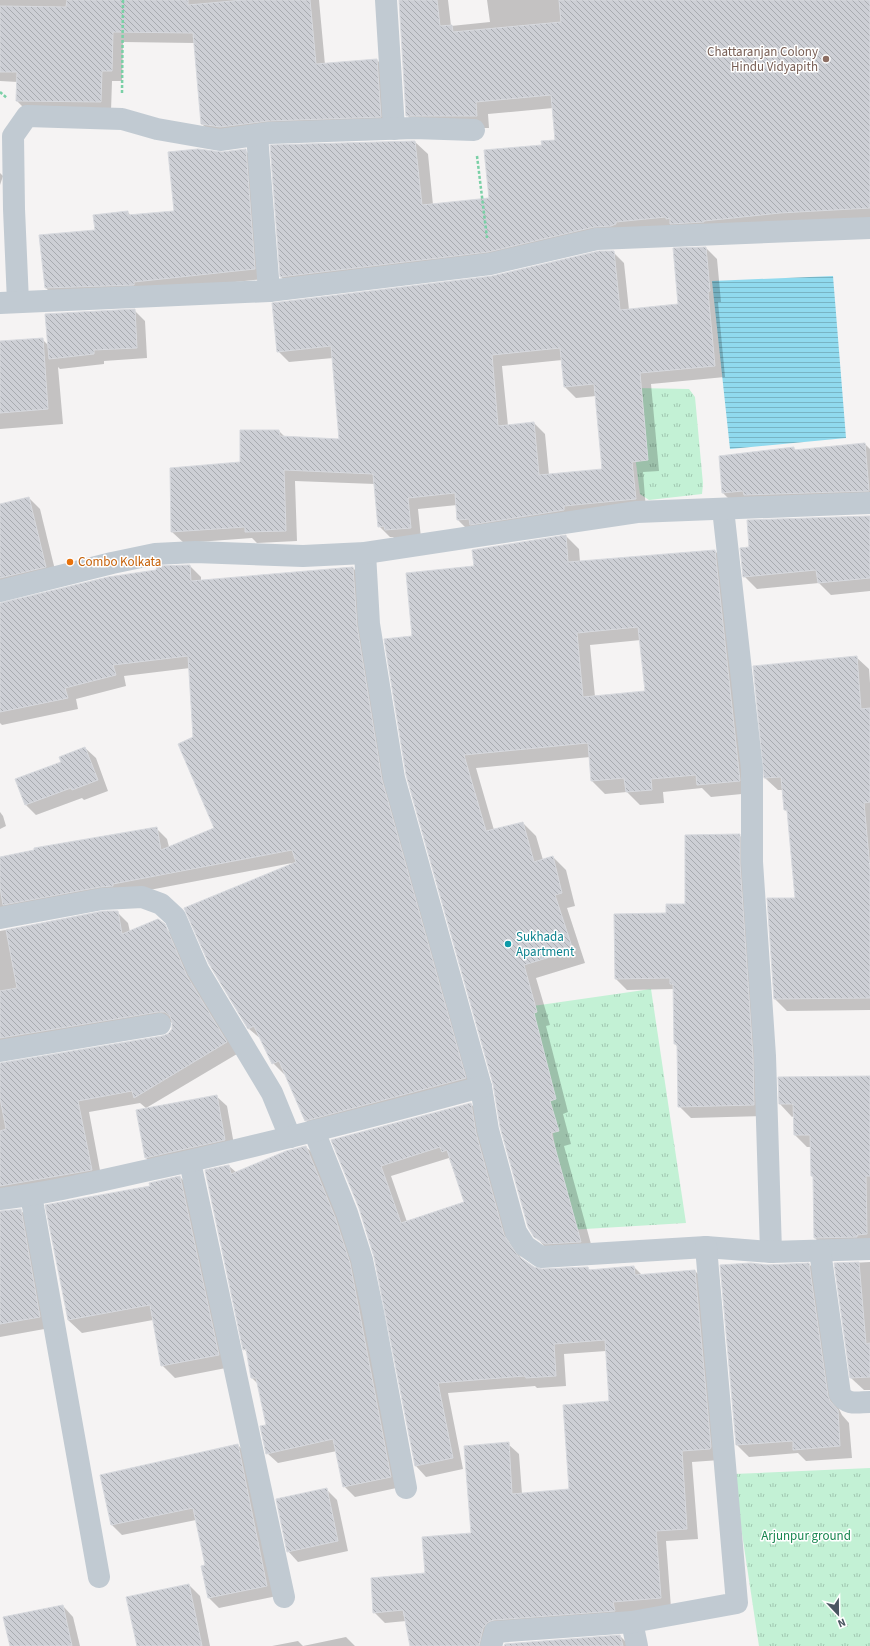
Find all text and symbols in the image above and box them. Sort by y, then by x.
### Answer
place label: Chattaranjan Colony Hindu Vidyapith [707,43,818,76]
marker: Chattaranjan Colony Hindu Vidyapith [821,54,831,64]
place label: Combo Kolkata [78,553,161,571]
marker: Combo Kolkata [65,557,75,567]
place label: Sukhada Apartment [516,928,575,961]
marker: Sukhada Apartment [503,939,513,949]
park label: Arjunpur ground [761,1527,851,1545]
north arrow [818,1594,858,1634]
text: N [835,1614,848,1631]

